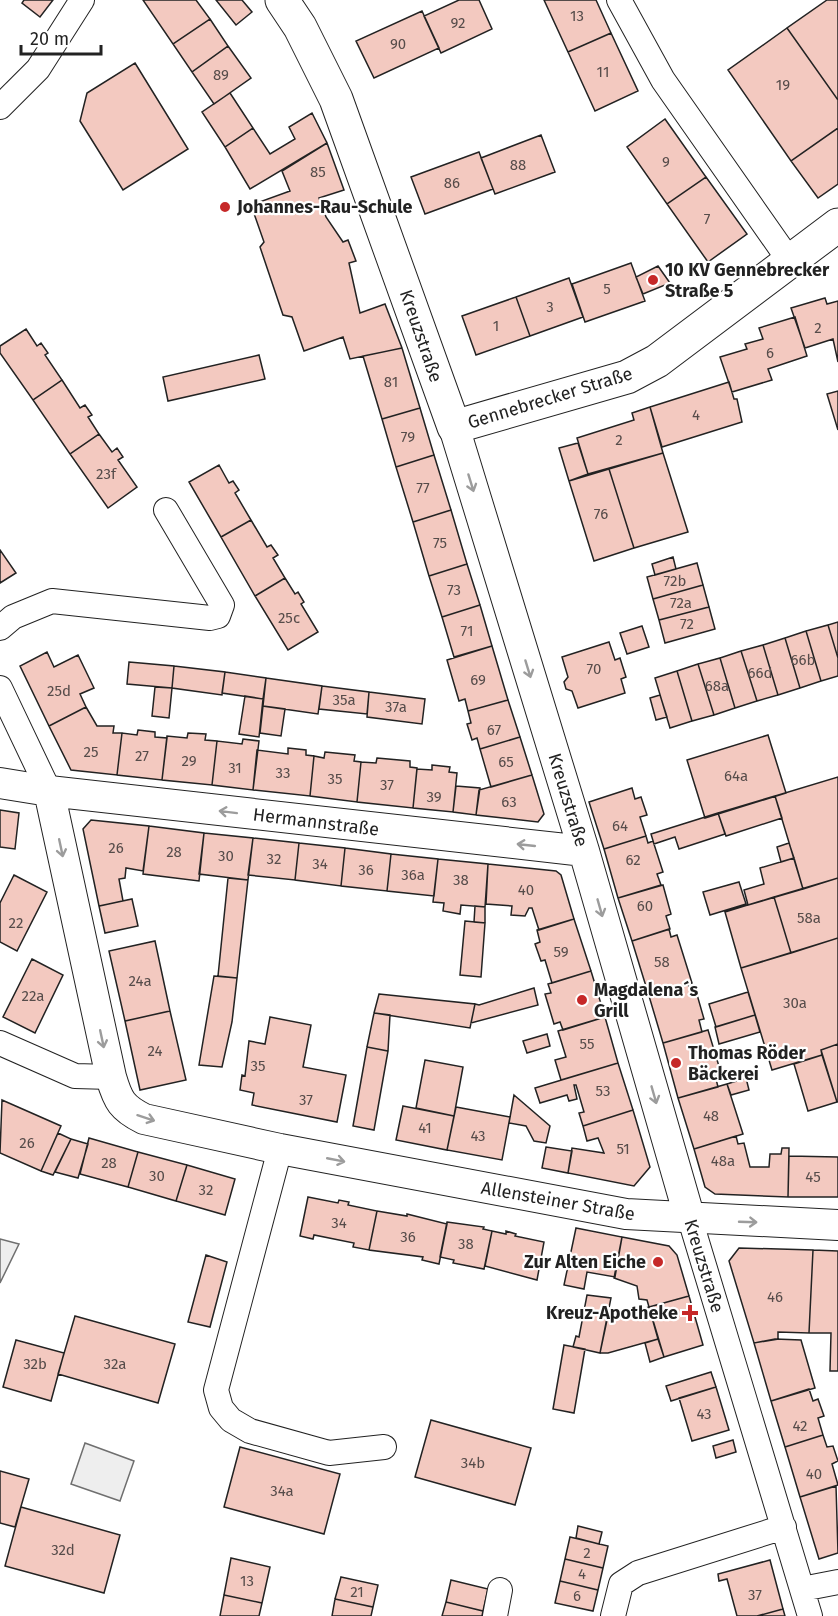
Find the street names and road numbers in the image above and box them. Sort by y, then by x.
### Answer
street label: Kreuzstraße [395,287,447,385]
street label: Gennebrecker Straße [465,362,635,434]
street label: Kreuzstraße [543,751,593,849]
street label: Hermannstraße [252,803,380,841]
street label: Allensteiner Straße [479,1177,637,1225]
street label: Kreuzstraße [679,1217,729,1315]

